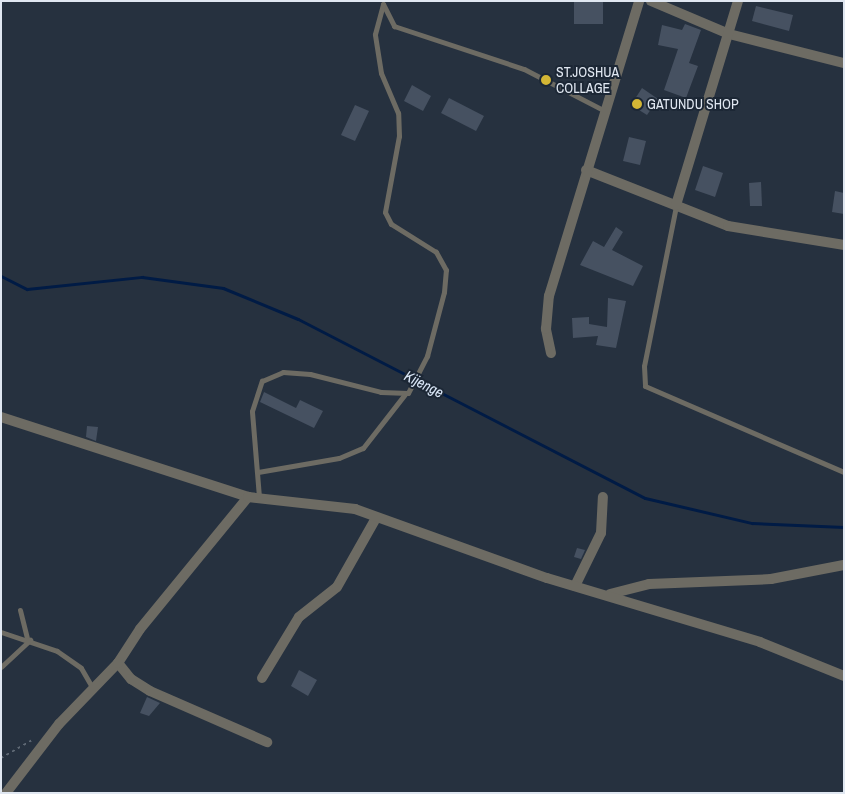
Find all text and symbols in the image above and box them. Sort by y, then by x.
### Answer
place label: ST.JOSHUA COLLAGE [556,64,619,96]
marker: ST.JOSHUA COLLAGE [540,74,552,86]
place label: GATUNDU SHOP [647,96,739,112]
marker: GATUNDU SHOP [631,98,643,110]
water label: Kijenge [401,367,447,401]

